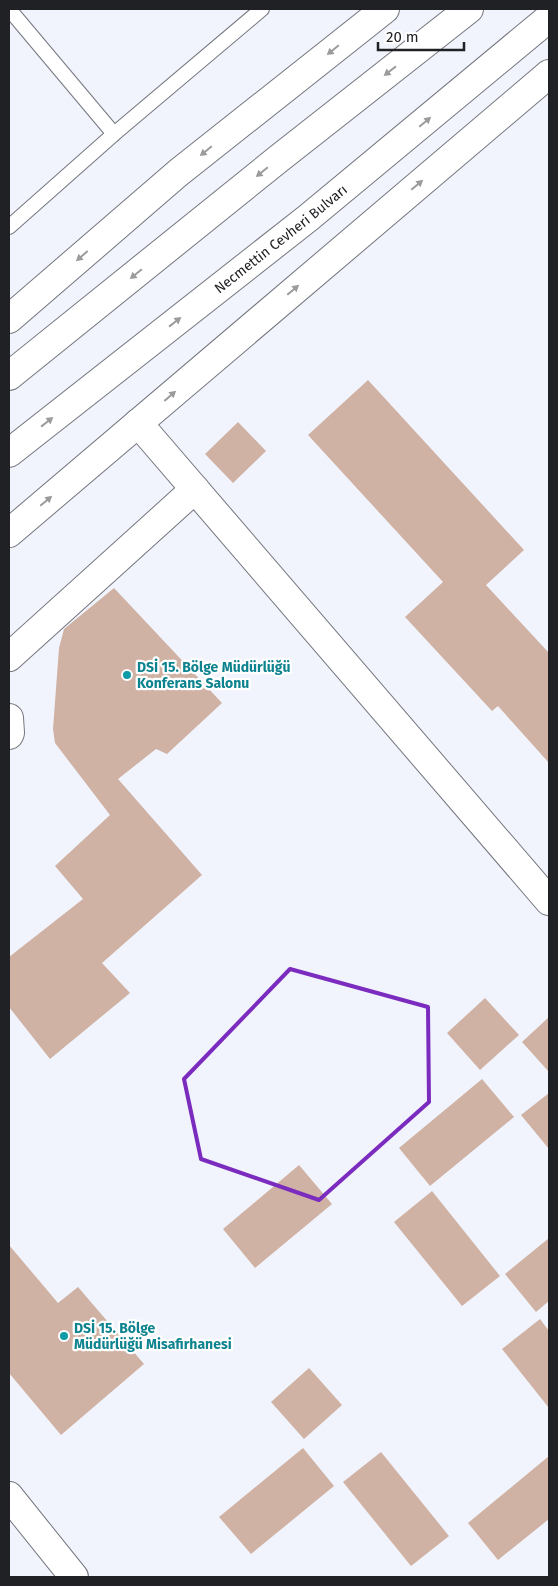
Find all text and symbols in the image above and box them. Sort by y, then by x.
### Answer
scale bar [378,20,464,52]
text: 20 m [386,28,419,46]
one-way arrow [326,45,340,55]
one-way arrow [384,66,397,77]
one-way arrow [418,116,431,127]
one-way arrow [200,146,213,157]
one-way arrow [256,166,269,177]
one-way arrow [411,180,424,191]
street label: Necmettin Cevheri Bulvarı [211,181,351,297]
one-way arrow [75,251,88,262]
one-way arrow [129,268,142,279]
one-way arrow [286,285,299,296]
one-way arrow [168,317,181,328]
one-way arrow [163,390,175,402]
one-way arrow [40,417,53,428]
one-way arrow [39,496,52,507]
place label: DSİ 15. Bölge Müdürlüğü Konferans Salonu [137,658,290,692]
marker: DSİ 15. Bölge Müdürlüğü Konferans Salonu [121,669,133,681]
place label: DSİ 15. Bölge Müdürlüğü Misafirhanesi [74,1319,232,1353]
marker: DSİ 15. Bölge Müdürlüğü Misafirhanesi [58,1330,70,1342]

